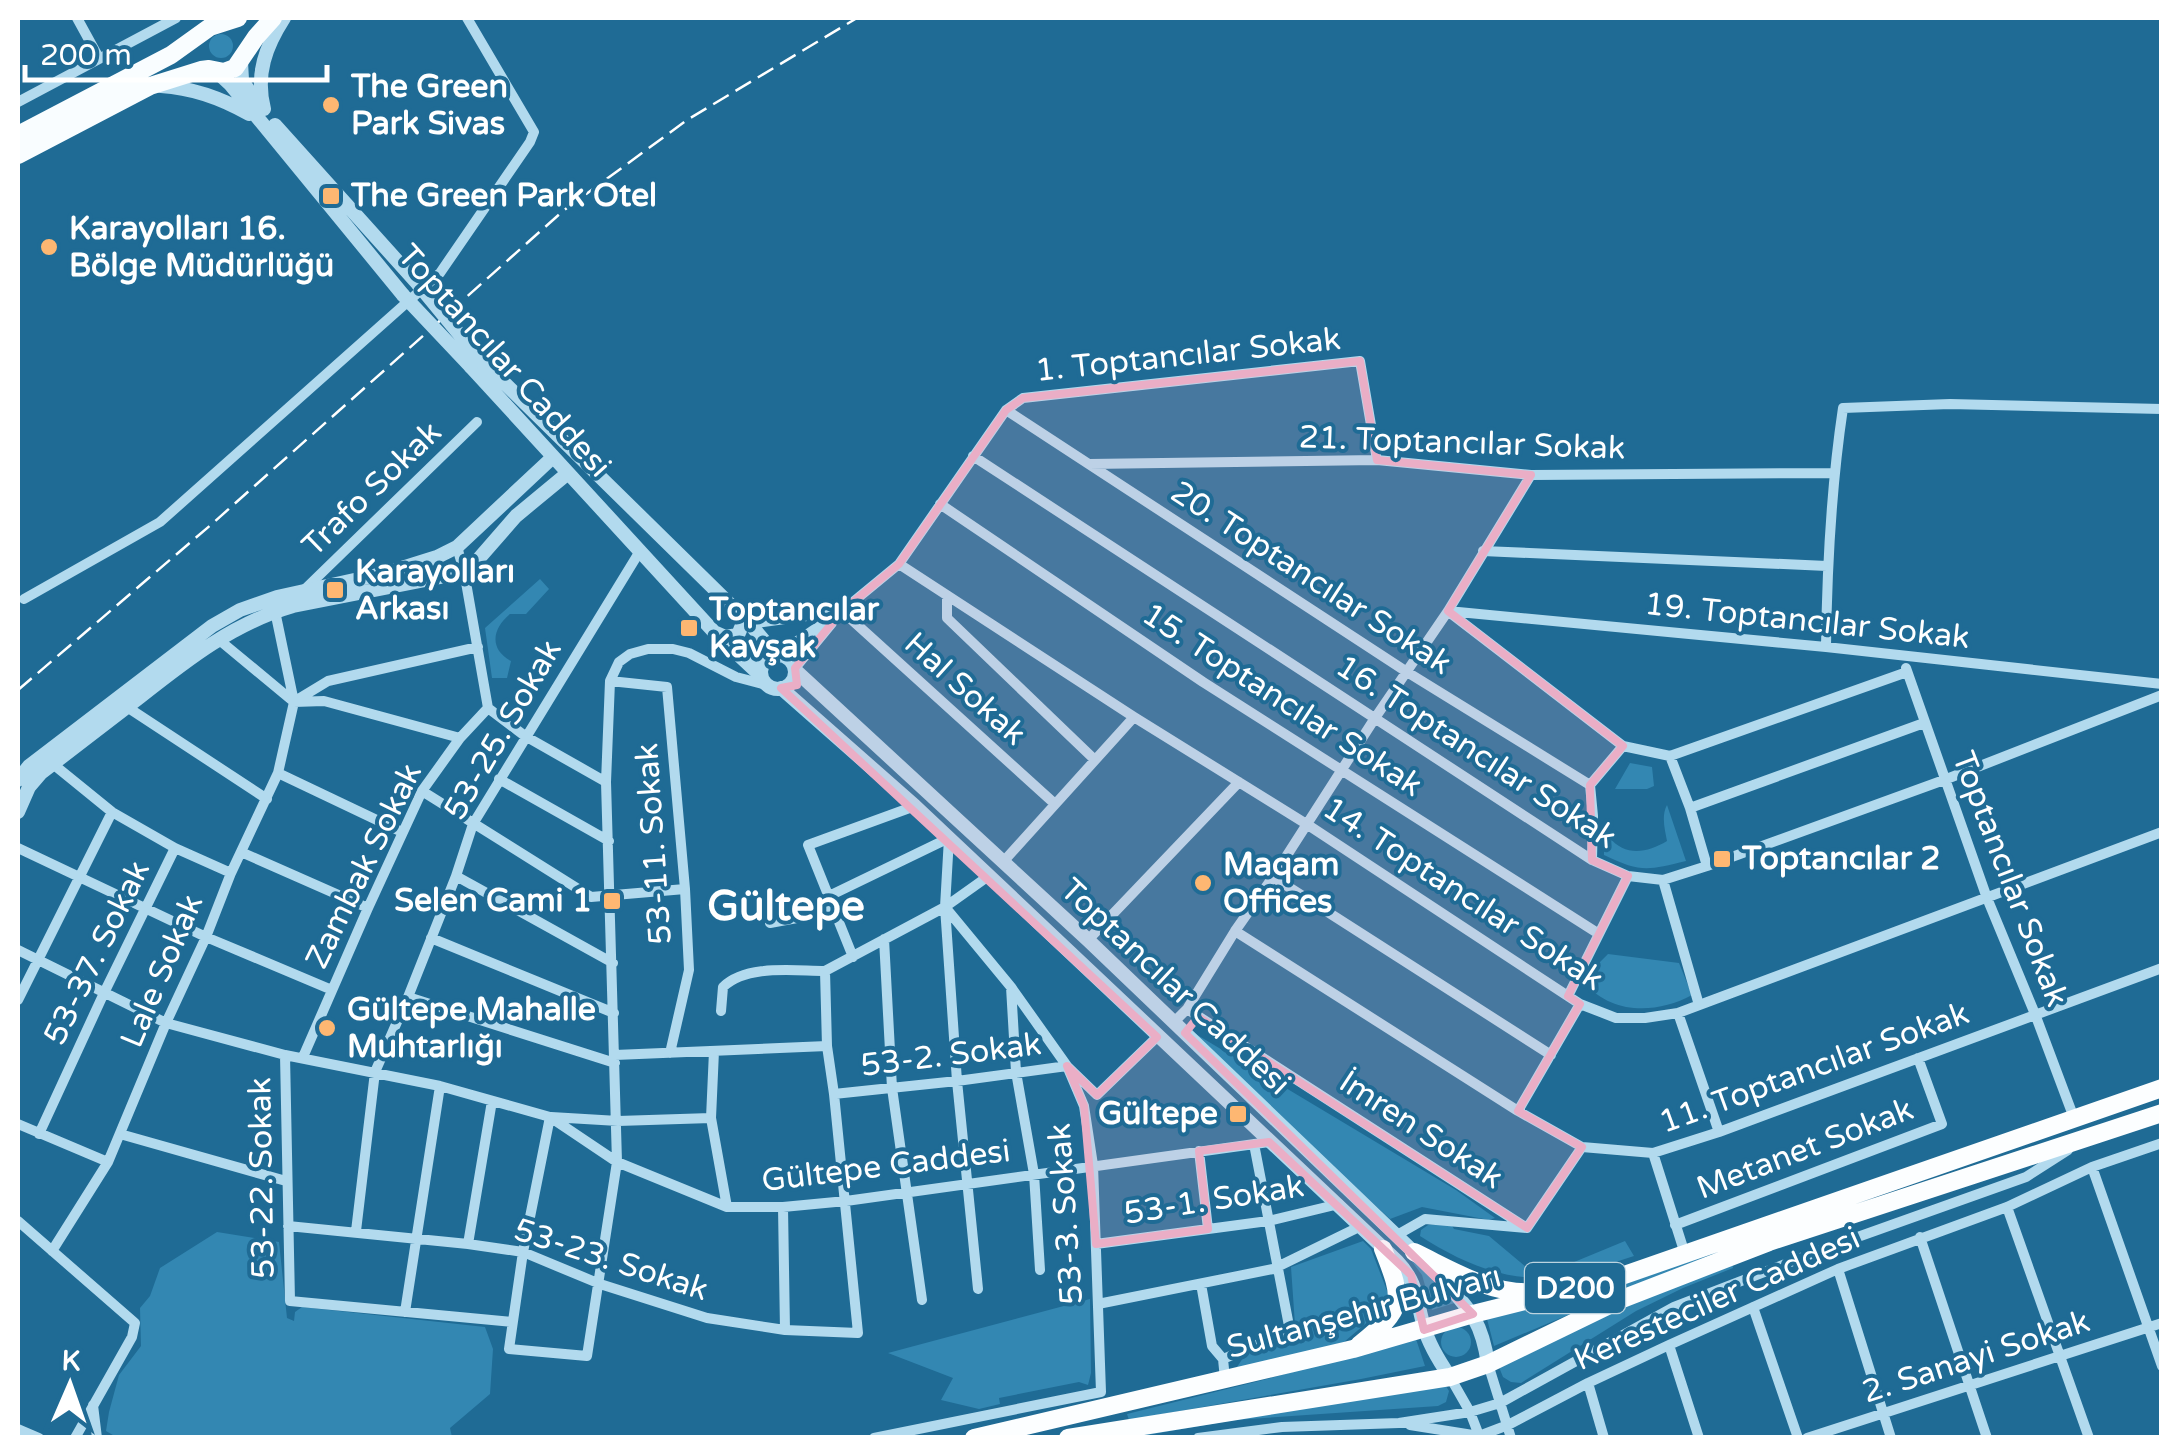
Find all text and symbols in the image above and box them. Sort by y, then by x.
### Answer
scale bar [25,20,328,82]
text: 200 m [40,37,132,74]
place label: The Green Park Sivas [350,68,508,143]
marker: The Green Park Sivas [320,94,342,116]
place label: The Green Park Otel [350,177,657,215]
marker: The Green Park Otel [320,185,342,207]
place label: Karayolları 16. Bölge Müdürlüğü [69,210,334,285]
marker: Karayolları 16. Bölge Müdürlüğü [38,236,60,258]
street label: Toptancılar Caddesi [389,237,619,485]
street label: 1. Toptancılar Sokak [1034,320,1342,390]
street label: Trafo Sokak [295,413,449,565]
street label: 21. Toptancılar Sokak [1298,418,1626,468]
street label: 20. Toptancılar Sokak [1164,473,1458,683]
place label: Karayolları Arkası [355,553,515,628]
marker: Karayolları Arkası [324,579,346,601]
street label: 19. Toptancılar Sokak [1643,585,1971,657]
place label: Toptancılar Kavşak [708,591,880,666]
street label: 15. Toptancılar Sokak [1135,595,1429,805]
marker: Toptancılar Kavşak [678,617,700,639]
street label: Hal Sokak [896,625,1034,753]
street label: 53-25. Sokak [436,633,570,827]
street label: 16. Toptancılar Sokak [1329,647,1623,857]
street label: 53-11. Sokak [628,742,680,946]
street label: Toptancılar Sokak [1944,746,2076,1012]
street label: Zambak Sokak [298,757,430,975]
street label: 14. Toptancılar Sokak [1316,789,1610,999]
place label: Toptancılar 2 [1741,840,1940,878]
place label: Maqam Offices [1223,846,1339,921]
marker: Toptancılar 2 [1711,848,1733,870]
street label: 53-37. Sokak [36,855,158,1051]
street label: Toptancılar Caddesi [1052,871,1298,1103]
marker: Maqam Offices [1192,872,1214,894]
district label: Gültepe [707,881,865,932]
place label: Selen Cami 1 [394,882,592,920]
street label: Lale Sokak [113,889,211,1053]
marker: Selen Cami 1 [601,890,623,912]
place label: Gültepe Mahalle Muhtarlığı [347,991,596,1066]
street label: 11. Toptancılar Sokak [1654,994,1974,1142]
marker: Gültepe Mahalle Muhtarlığı [316,1017,338,1039]
street label: 53-2. Sokak [859,1025,1043,1085]
street label: İmren Sokak [1332,1063,1510,1197]
street label: 53-22. Sokak [241,1077,283,1279]
street label: Metanet Sokak [1691,1090,1919,1208]
place label: Gültepe [1098,1095,1218,1133]
marker: Gültepe [1227,1103,1249,1125]
street label: 53-3. Sokak [1041,1122,1091,1306]
street label: Gültepe Caddesi [759,1132,1013,1200]
street label: 53-1. Sokak [1121,1167,1307,1233]
street label: 53-23. Sokak [509,1211,713,1309]
street label: Keresteciler Caddesi [1568,1219,1866,1379]
street label: Sultanşehir Bulvarı [1223,1257,1505,1367]
road number: D200 [1525,1263,1625,1313]
street label: 2. Sanayi Sokak [1858,1302,2094,1412]
north arrow [20,1335,120,1435]
text: K [61,1344,81,1378]

